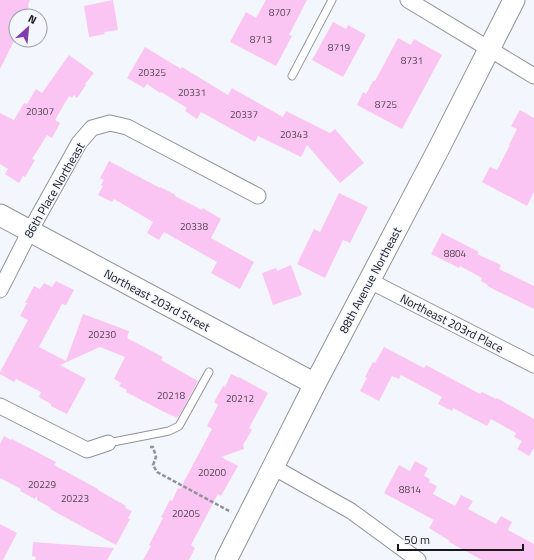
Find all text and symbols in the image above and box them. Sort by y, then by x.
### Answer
house number: 8707 [269,5,291,20]
north arrow [8,8,48,48]
text: N [26,10,40,28]
house number: 8713 [250,32,272,47]
house number: 8719 [328,40,351,55]
house number: 8731 [401,53,423,68]
house number: 20325 [138,65,166,80]
house number: 20331 [178,85,206,100]
house number: 8725 [375,97,398,112]
house number: 20307 [26,104,54,119]
house number: 20337 [230,107,258,122]
house number: 20343 [280,127,308,142]
street label: 86th Place Northeast [19,138,90,241]
house number: 20338 [180,219,208,234]
street label: 88th Avenue Northeast [334,223,406,337]
house number: 8804 [444,246,467,261]
street label: Northeast 203rd Street [101,264,214,336]
street label: Northeast 203rd Place [397,289,507,357]
house number: 20230 [88,327,116,342]
house number: 20218 [157,388,185,403]
house number: 20212 [226,391,254,406]
house number: 20200 [198,465,226,480]
house number: 20229 [28,477,56,492]
house number: 8814 [399,482,422,497]
house number: 20223 [61,491,89,506]
house number: 20205 [172,506,200,521]
scale bar [398,526,523,552]
text: 50 m [404,530,430,549]

